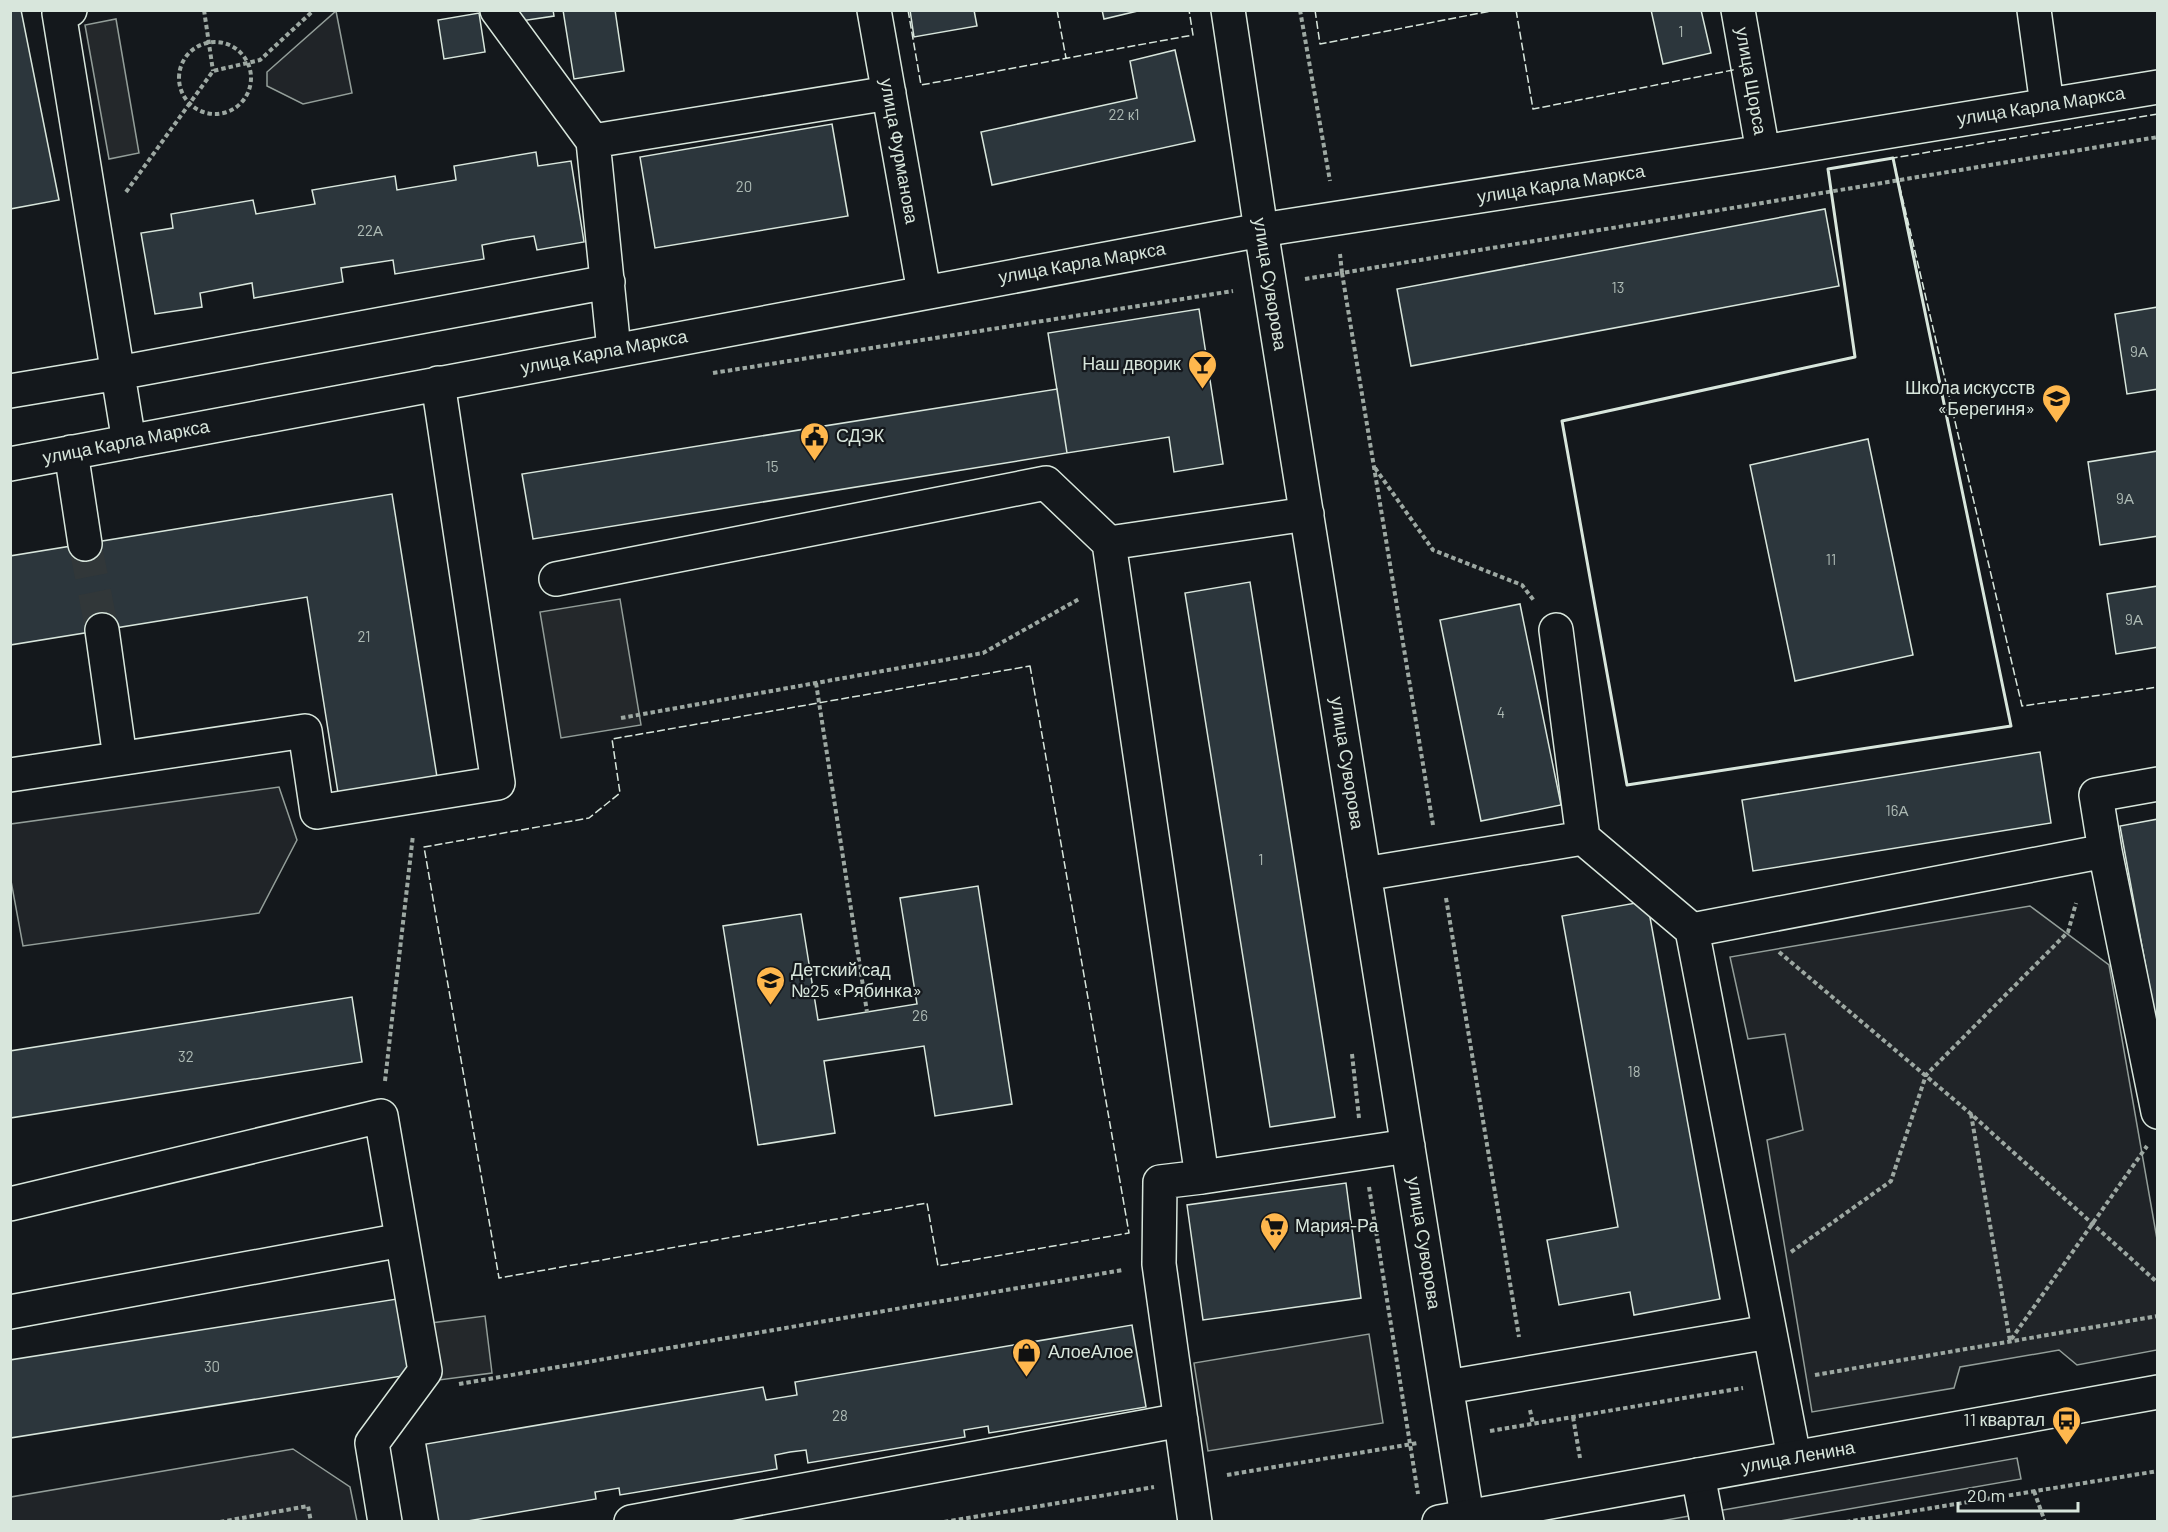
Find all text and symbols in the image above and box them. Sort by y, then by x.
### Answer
house number: 1 [1678,22,1684,40]
street label: улица Щорса [1732,25,1772,137]
street label: улица Фурманова [876,76,924,226]
street label: улица Карла Маркса [1955,81,2127,129]
house number: 22 к1 [1109,105,1139,123]
street label: улица Карла Маркса [1475,159,1647,207]
house number: 20 [736,177,752,195]
street label: улица Суворова [1250,216,1292,353]
house number: 22А [357,221,383,239]
street label: улица Карла Маркса [996,236,1168,288]
house number: 13 [1612,278,1624,296]
street label: улица Карла Маркса [519,324,690,378]
house number: 9А [2130,342,2148,360]
bar icon: Наш дворик [1186,348,1218,390]
place label: Наш дворик [1082,352,1181,374]
place label: Школа искусств «Берегиня» [1905,376,2035,419]
school or university icon: Школа искусств «Берегиня» [2040,382,2072,424]
street label: улица Карла Маркса [41,414,212,468]
public building icon: СДЭК [799,420,831,462]
place label: СДЭК [836,424,885,446]
house number: 15 [766,457,778,475]
house number: 9А [2116,489,2134,507]
house number: 11 [1826,550,1836,568]
house number: 9А [2125,610,2143,628]
house number: 21 [357,627,371,645]
street label: улица Суворова [1327,695,1369,832]
house number: 4 [1497,703,1505,721]
house number: 16А [1886,801,1908,819]
house number: 1 [1258,850,1264,868]
place label: Детский сад №25 «Рябинка» [791,958,922,1001]
school or university icon: Детский сад №25 «Рябинка» [754,964,786,1006]
house number: 26 [912,1006,928,1024]
house number: 32 [178,1047,194,1065]
house number: 18 [1627,1062,1641,1080]
street label: улица Суворова [1404,1175,1446,1312]
supermarket icon: Мария-Ра [1258,1210,1290,1252]
place label: Мария-Ра [1295,1214,1380,1236]
shop icon: АлоеАлое [1011,1336,1043,1378]
place label: АлоеАлое [1048,1340,1133,1362]
house number: 30 [204,1357,220,1375]
bus stop icon: 11 квартал [2050,1404,2082,1446]
house number: 28 [832,1406,848,1424]
place label: 11 квартал [1963,1408,2045,1430]
street label: улица Ленина [1739,1435,1857,1477]
scale bar [1958,1475,2078,1513]
text: 20 m [1967,1484,2005,1506]

